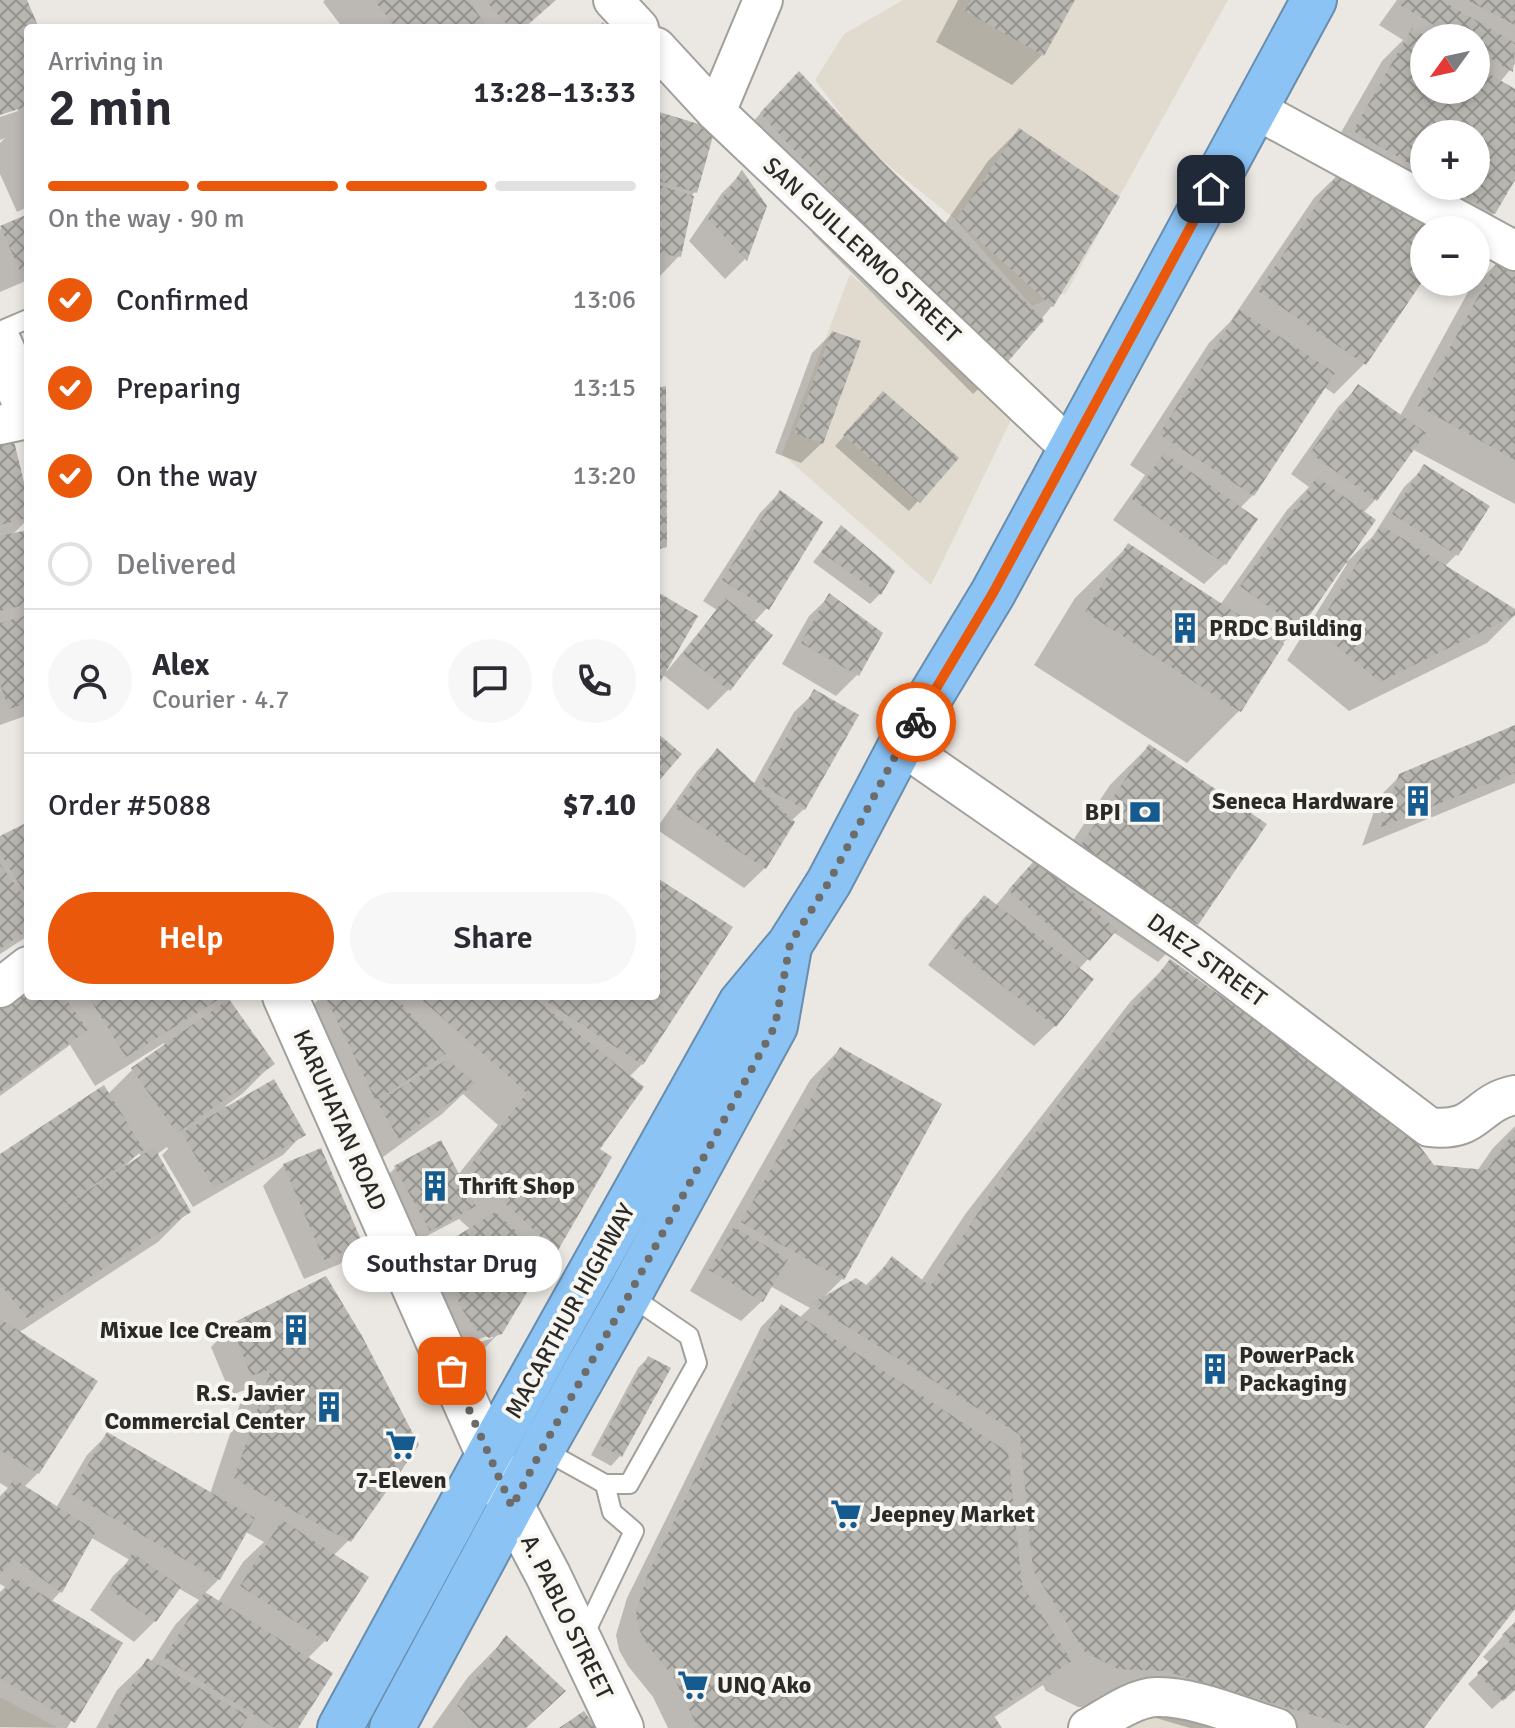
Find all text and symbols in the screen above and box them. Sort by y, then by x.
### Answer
north arrow [1410,24,1490,104]
map controls [1410,24,1490,296]
text: Arriving in [48,46,164,78]
text: 13:28–13:33 [473,74,636,111]
text: 2 min [48,76,173,140]
button: + [1410,120,1490,200]
street label: SAN GUILLERMO STREET [757,151,967,349]
pin [1177,155,1245,223]
icon: home [1189,167,1233,211]
text: On the way · 90 m [48,203,244,235]
button: − [1410,216,1490,296]
icon: check [48,278,92,322]
text: Confirmed [116,282,249,319]
text: 13:06 [573,284,636,316]
icon: check [48,366,92,410]
text: Preparing [116,370,241,407]
text: 13:15 [573,372,636,404]
icon: check [48,454,92,498]
text: On the way [116,458,257,495]
text: 13:20 [573,460,636,492]
text: Delivered [116,546,237,583]
building icon: PRDC Building [1168,611,1202,645]
place label: PRDC Building [1209,613,1362,643]
button: person [48,639,132,723]
button: chat [448,639,532,723]
button: phone [552,639,636,723]
text: Alex [152,647,209,684]
courier [876,682,956,762]
text: Courier · 4.7 [152,684,289,716]
icon: bike [894,700,938,744]
building icon: Seneca Hardware [1401,784,1435,818]
place label: Seneca Hardware [1212,786,1394,816]
text: Order #5088 [48,787,211,824]
text: $7.10 [563,787,636,824]
bank icon: BPI [1128,795,1162,829]
place label: BPI [1085,797,1121,827]
button: Help [48,892,334,984]
button: Share [350,892,636,984]
street label: DAEZ STREET [1141,907,1273,1013]
street label: KARUHATAN ROAD [287,1025,393,1215]
building icon: Thrift Shop [418,1169,452,1203]
place label: Thrift Shop [459,1171,575,1201]
street label: MACARTHUR HIGHWAY [498,1198,642,1424]
callout: Southstar Drug [342,1235,562,1291]
text: Southstar Drug [367,1248,537,1280]
building icon: Mixue Ice Cream [279,1313,313,1347]
place label: Mixue Ice Cream [100,1315,272,1345]
pin [418,1337,486,1405]
place label: PowerPack Packaging [1239,1340,1355,1398]
icon: bag [430,1349,474,1393]
building icon: PowerPack Packaging [1198,1352,1232,1386]
place label: R.S. Javier Commercial Center [104,1378,305,1436]
building icon: R.S. Javier Commercial Center [312,1390,346,1424]
supermarket icon: 7-Eleven [384,1428,418,1462]
place label: 7-Eleven [355,1465,447,1495]
supermarket icon: Jeepney Market [829,1497,863,1531]
place label: Jeepney Market [870,1499,1035,1529]
street label: A. PABLO STREET [514,1530,620,1704]
supermarket icon: UNQ Ako [676,1668,710,1702]
place label: UNQ Ako [717,1670,811,1700]

